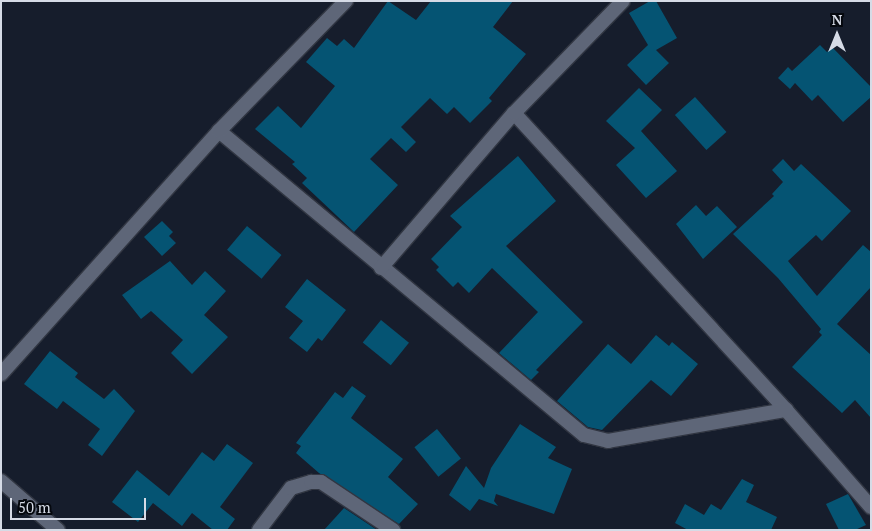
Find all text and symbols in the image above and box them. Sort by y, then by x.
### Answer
north arrow [812,10,862,60]
text: N [832,10,842,29]
scale bar [12,488,149,520]
text: 50 m [18,497,51,517]

